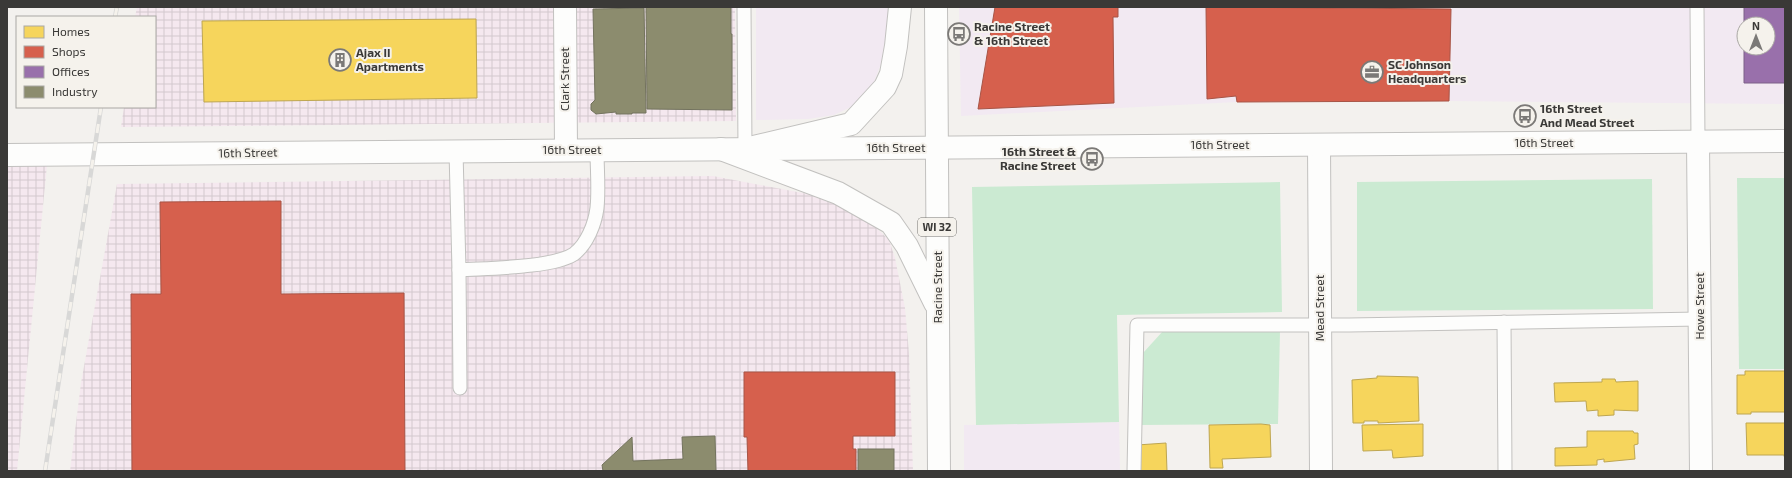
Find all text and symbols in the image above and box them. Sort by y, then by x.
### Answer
legend [16,16,156,108]
north arrow [1736,16,1776,56]
place label: Racine Street & 16th Street [974,19,1050,47]
text: N [1752,19,1760,32]
bus stop icon: Racine Street & 16th Street [946,21,972,47]
text: Homes [52,24,90,38]
text: Shops [52,44,86,58]
place label: Ajax II Apartments [356,45,424,73]
building icon: Ajax II Apartments [327,47,353,73]
street label: Clark Street [557,47,571,111]
place label: SC Johnson Headquarters [1388,57,1466,85]
office icon: SC Johnson Headquarters [1359,59,1385,85]
text: Offices [52,64,89,78]
text: Industry [52,84,98,98]
place label: 16th Street And Mead Street [1540,101,1635,129]
bus stop icon: 16th Street And Mead Street [1512,103,1538,129]
street label: 16th Street [1514,135,1574,149]
street label: 16th Street [1190,137,1250,151]
street label: 16th Street [866,140,926,154]
street label: 16th Street [542,142,602,156]
street label: 16th Street [218,144,278,160]
place label: 16th Street & Racine Street [1000,144,1076,172]
bus stop icon: 16th Street & Racine Street [1079,146,1105,172]
road number: WI 32 [918,218,956,236]
street label: Racine Street [930,250,944,323]
street label: Howe Street [1692,272,1706,340]
street label: Mead Street [1312,274,1326,341]

